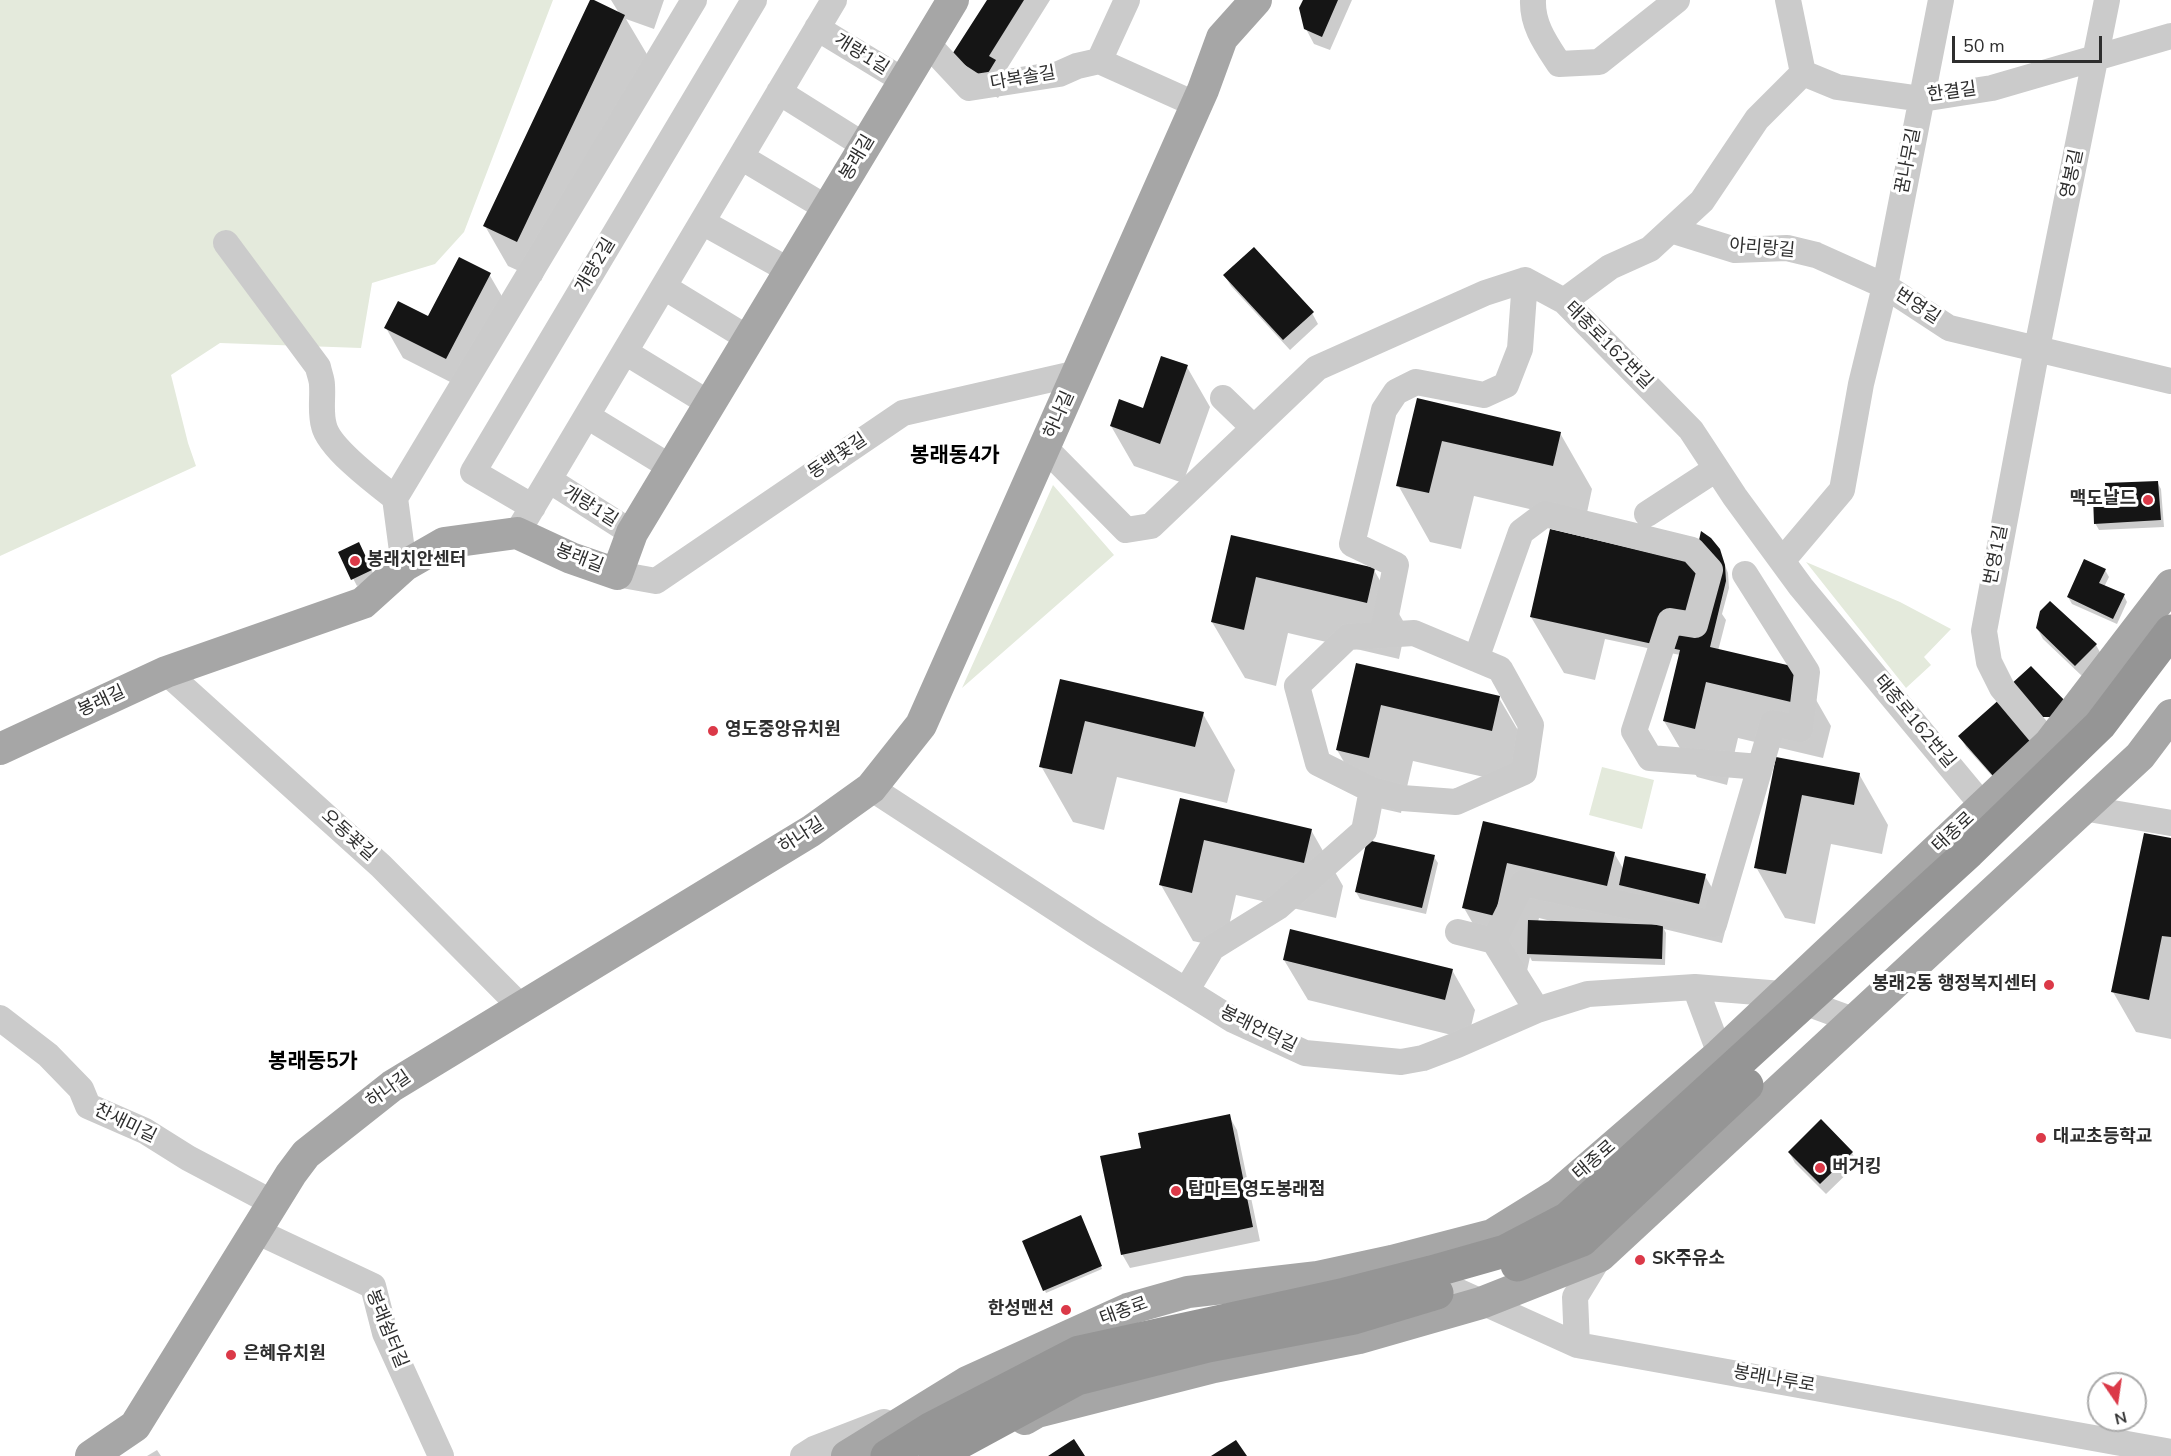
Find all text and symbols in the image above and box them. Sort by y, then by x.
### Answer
scale bar [1955,24,2105,62]
street label: 개량1길 [830,30,892,80]
text: 50 m [1963,34,2005,58]
street label: 다복솔길 [989,63,1057,95]
street label: 한결길 [1926,79,1978,107]
street label: 꿈나무길 [1892,126,1926,196]
street label: 봉래길 [836,131,880,185]
street label: 영봉길 [2057,147,2089,201]
street label: 개량2길 [571,235,621,297]
street label: 아리랑길 [1728,235,1796,263]
street label: 번영길 [1890,284,1944,330]
street label: 태종로162번길 [1560,298,1656,394]
street label: 하나길 [1040,388,1080,442]
street label: 동백꽃길 [805,430,871,484]
district label: 봉래동4가 [910,444,1000,470]
street label: 개량1길 [559,482,621,532]
place label: 맥도날드 [2070,489,2136,511]
marker: 맥도날드 [2141,493,2155,507]
street label: 번영1길 [1981,523,2013,587]
street label: 봉래길 [552,540,606,578]
place label: 봉래치안센터 [367,550,466,572]
marker: 봉래치안센터 [348,554,362,568]
street label: 태종로162번길 [1869,671,1959,773]
street label: 봉래길 [75,682,129,722]
place label: 영도중앙유치원 [725,720,841,742]
marker: 영도중앙유치원 [706,724,720,738]
street label: 오동꽃길 [316,806,380,866]
street label: 태종로 [1928,808,1980,858]
street label: 하나길 [775,813,829,859]
place label: 봉래2동 행정복지센터 [1872,974,2037,996]
marker: 봉래2동 행정복지센터 [2042,978,2056,992]
street label: 봉래언덕길 [1216,1002,1300,1058]
district label: 봉래동5가 [268,1050,358,1076]
street label: 하나길 [362,1067,416,1113]
street label: 찬새미길 [90,1100,160,1148]
place label: 대교초등학교 [2053,1127,2152,1149]
marker: 대교초등학교 [2034,1131,2048,1145]
street label: 태종로 [1569,1137,1621,1185]
place label: 버거킹 [1832,1157,1882,1179]
marker: 버거킹 [1813,1161,1827,1175]
place label: 탑마트 영도봉래점 [1188,1180,1325,1202]
marker: 탑마트 영도봉래점 [1169,1184,1183,1198]
place label: SK주유소 [1652,1249,1725,1271]
marker: SK주유소 [1633,1253,1647,1267]
street label: 봉래쉼터길 [360,1287,412,1371]
street label: 태종로 [1097,1293,1151,1331]
place label: 한성맨션 [988,1299,1054,1321]
marker: 한성맨션 [1059,1303,1073,1317]
place label: 은혜유치원 [243,1344,326,1366]
marker: 은혜유치원 [224,1348,238,1362]
street label: 봉래나루로 [1731,1362,1817,1398]
north arrow [2087,1372,2147,1432]
text: N [2112,1406,2129,1430]

